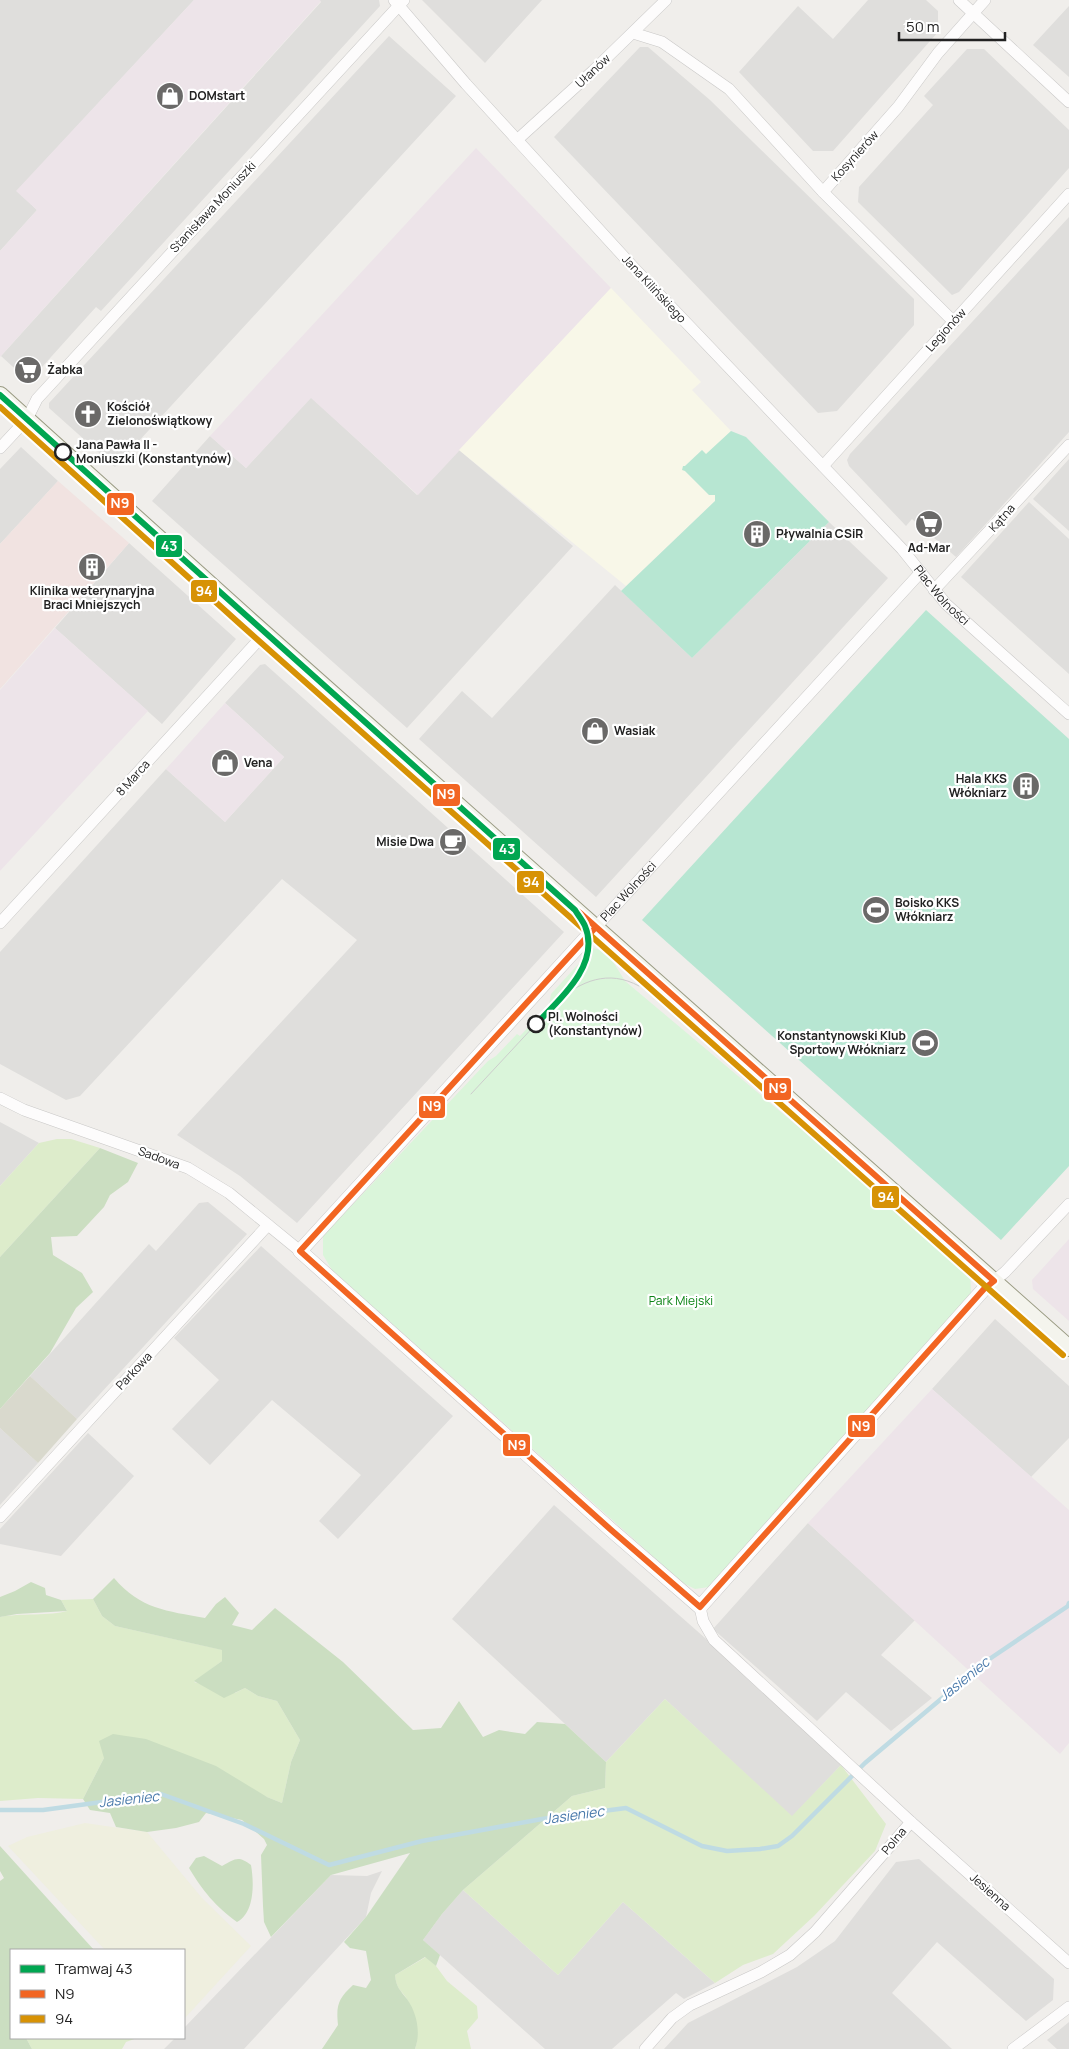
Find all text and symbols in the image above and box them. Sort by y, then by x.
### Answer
scale bar [899,10,1005,42]
text: 50 m [906,16,940,37]
street label: Ułanów [571,50,614,91]
shop icon: DOMstart [155,81,185,111]
place label: DOMstart [189,87,245,104]
street label: Kosynierów [827,126,882,185]
street label: Stanisława Moniuszki [166,157,260,256]
street label: Jana Kilińskiego [618,251,690,326]
street label: Legionów [921,304,970,355]
supermarket icon: Żabka [13,355,43,385]
place label: Żabka [47,361,83,378]
place label: Kościół Zielonoświątkowy [107,398,212,429]
church icon: Kościół Zielonoświątkowy [73,399,103,429]
place label: Jana Pawła II - Moniuszki (Konstantynów) [76,436,232,467]
marker: Jana Pawła II - Moniuszki (Konstantynów) [54,443,72,461]
line badge: N9 [106,492,135,516]
text: N9 [111,493,129,512]
street label: Kątna [984,500,1019,535]
supermarket icon: Ad-Mar [914,509,944,539]
building icon: Pływalnia CSiR [742,519,772,549]
place label: Pływalnia CSiR [776,525,863,542]
line badge: 43 [155,534,183,558]
text: 43 [161,536,177,555]
place label: Ad-Mar [908,539,950,556]
building icon: Klinika weterynaryjna Braci Mniejszych [77,552,107,582]
street label: Plac Wolności [910,561,973,629]
line badge: 94 [190,579,218,603]
text: 94 [195,581,213,600]
place label: Klinika weterynaryjna Braci Mniejszych [30,582,154,613]
shop icon: Wasiak [580,716,610,746]
place label: Wasiak [614,722,656,739]
shop icon: Vena [210,748,240,778]
place label: Vena [244,754,273,771]
street label: 8 Marca [112,756,154,800]
place label: Hala KKS Włókniarz [949,770,1007,801]
building icon: Hala KKS Włókniarz [1011,771,1041,801]
line badge: N9 [432,783,461,807]
text: N9 [437,784,455,803]
cafe icon: Misie Dwa [438,827,468,857]
place label: Misie Dwa [376,833,434,850]
line badge: 43 [492,837,521,861]
text: 43 [499,839,515,858]
street label: Plac Wolności [596,858,660,925]
line badge: 94 [516,870,545,894]
text: 94 [522,872,540,891]
place label: Boisko KKS Włókniarz [895,894,959,925]
sports icon: Boisko KKS Włókniarz [861,895,891,925]
place label: Pl. Wolności (Konstantynów) [548,1008,643,1039]
marker: Pl. Wolności (Konstantynów) [527,1015,545,1033]
place label: Konstantynowski Klub Sportowy Włókniarz [777,1027,906,1058]
sports icon: Konstantynowski Klub Sportowy Włókniarz [910,1028,940,1058]
line badge: N9 [763,1077,792,1101]
text: N9 [769,1078,787,1097]
line badge: N9 [418,1095,446,1119]
text: N9 [423,1096,441,1115]
street label: Sadowa [136,1142,183,1173]
line badge: 94 [871,1185,900,1209]
text: 94 [877,1187,895,1206]
park label: Park Miejski [649,1292,713,1309]
street label: Parkowa [112,1348,156,1393]
line badge: N9 [847,1414,876,1438]
text: N9 [852,1416,870,1435]
line badge: N9 [502,1433,531,1457]
text: N9 [508,1435,526,1454]
water label: Jasieniec [934,1651,994,1705]
water label: Jasieniec [98,1786,161,1811]
water label: Jasieniec [543,1801,606,1828]
street label: Polna [877,1823,910,1858]
street label: Jesienna [966,1869,1014,1914]
legend [10,1949,185,2039]
text: Tramwaj 43 [55,1958,133,1979]
text: N9 [55,1983,75,2004]
text: 94 [55,2008,73,2029]

